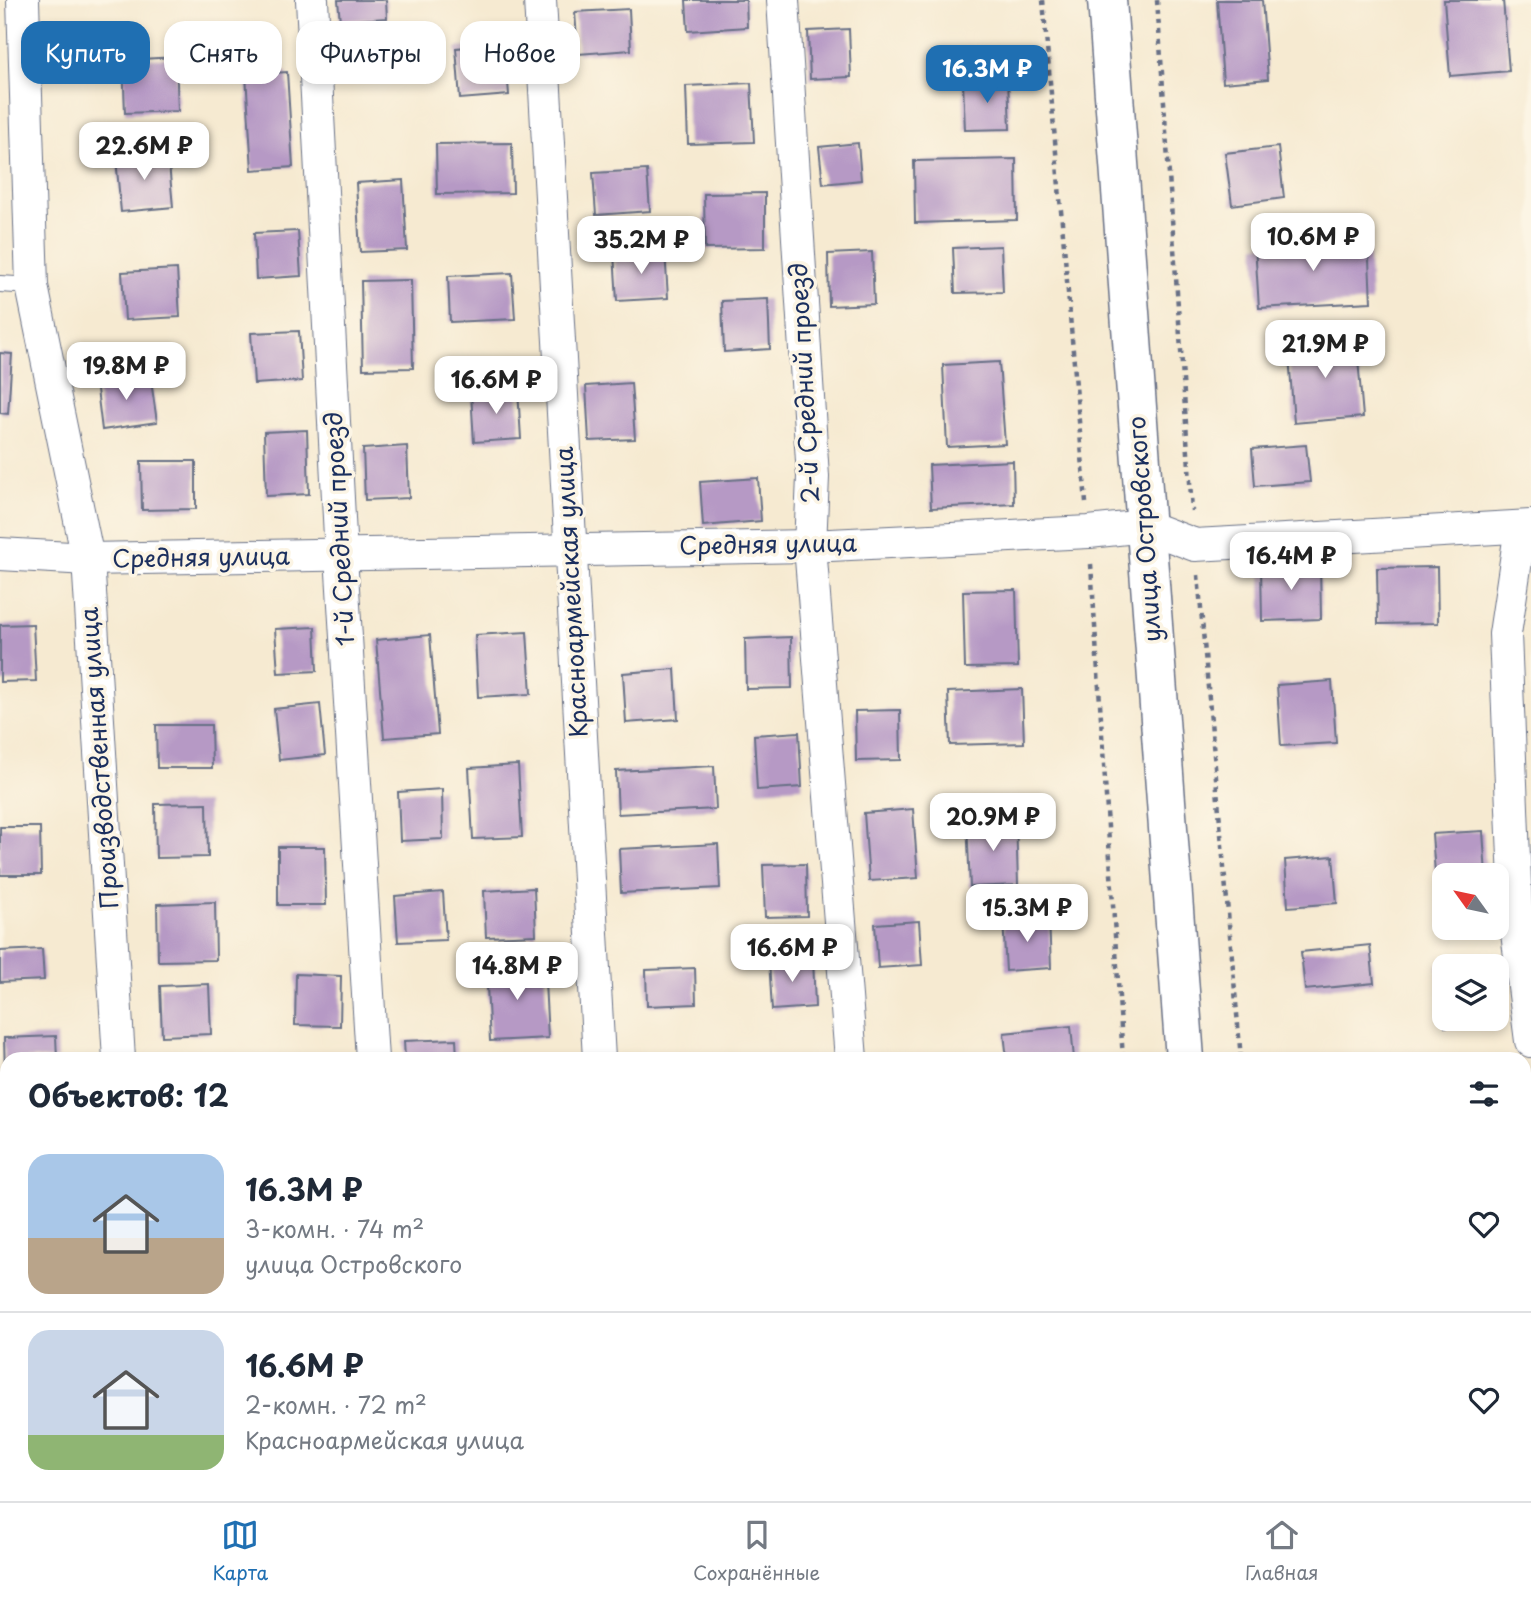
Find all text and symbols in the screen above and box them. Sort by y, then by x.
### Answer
chip: Купить [21,21,150,84]
chip: Снять [164,21,282,84]
chip: Фильтры [296,21,446,84]
chip: Новое [460,21,580,84]
pin: 16.3M ₽ [922,46,1052,105]
text: 16.3M ₽ [942,50,1032,85]
pin: 22.6M ₽ [79,122,209,182]
text: 22.6M ₽ [95,127,193,162]
pin: 10.6M ₽ [1248,214,1378,273]
pin: 35.2M ₽ [576,216,706,276]
text: 10.6M ₽ [1267,218,1359,253]
text: 35.2M ₽ [593,221,689,256]
street label: 2-й Средний проезд [779,262,827,504]
pin: 21.9M ₽ [1260,320,1390,380]
text: 21.9M ₽ [1281,325,1369,360]
pin: 19.8M ₽ [61,342,191,402]
text: 19.8M ₽ [83,347,169,382]
pin: 16.6M ₽ [431,356,561,416]
text: 16.6M ₽ [451,361,541,396]
street label: 1-й Средний проезд [314,411,362,647]
street label: улица Островского [1117,415,1169,643]
street label: Красноармейская улица [544,446,596,738]
street label: Средняя улица [679,523,857,563]
pin: 16.4M ₽ [1226,532,1356,592]
street label: Средняя улица [112,536,290,576]
text: 16.4M ₽ [1246,537,1336,572]
street label: Производственная улица [69,606,127,910]
pin: 20.9M ₽ [928,794,1058,853]
text: 20.9M ₽ [946,798,1040,833]
north arrow [1432,863,1508,940]
map controls [1432,863,1509,1031]
pin: 15.3M ₽ [962,884,1092,944]
text: 15.3M ₽ [982,889,1072,924]
pin: 16.6M ₽ [727,925,857,984]
text: 16.6M ₽ [747,929,837,964]
pin: 14.8M ₽ [452,942,582,1002]
text: 14.8M ₽ [472,947,562,982]
button: layers [1432,954,1509,1031]
text: Объектов: 12 [28,1072,229,1117]
icon: filters [1465,1075,1503,1113]
text: 16.3M ₽ [245,1166,363,1211]
icon: home [84,1182,168,1266]
icon: heart [1465,1205,1503,1243]
text: 3-комн. · 74 m² [245,1211,424,1246]
text: улица Островского [245,1246,462,1281]
text: 16.6M ₽ [245,1342,364,1387]
icon: home [84,1358,168,1442]
icon: heart [1465,1381,1503,1419]
text: 2-комн. · 72 m² [245,1387,427,1422]
text: Красноармейская улица [245,1422,524,1457]
tab: Карта [212,1516,268,1586]
tab: Сохранённые [693,1516,820,1586]
tab: Главная [1245,1516,1319,1586]

